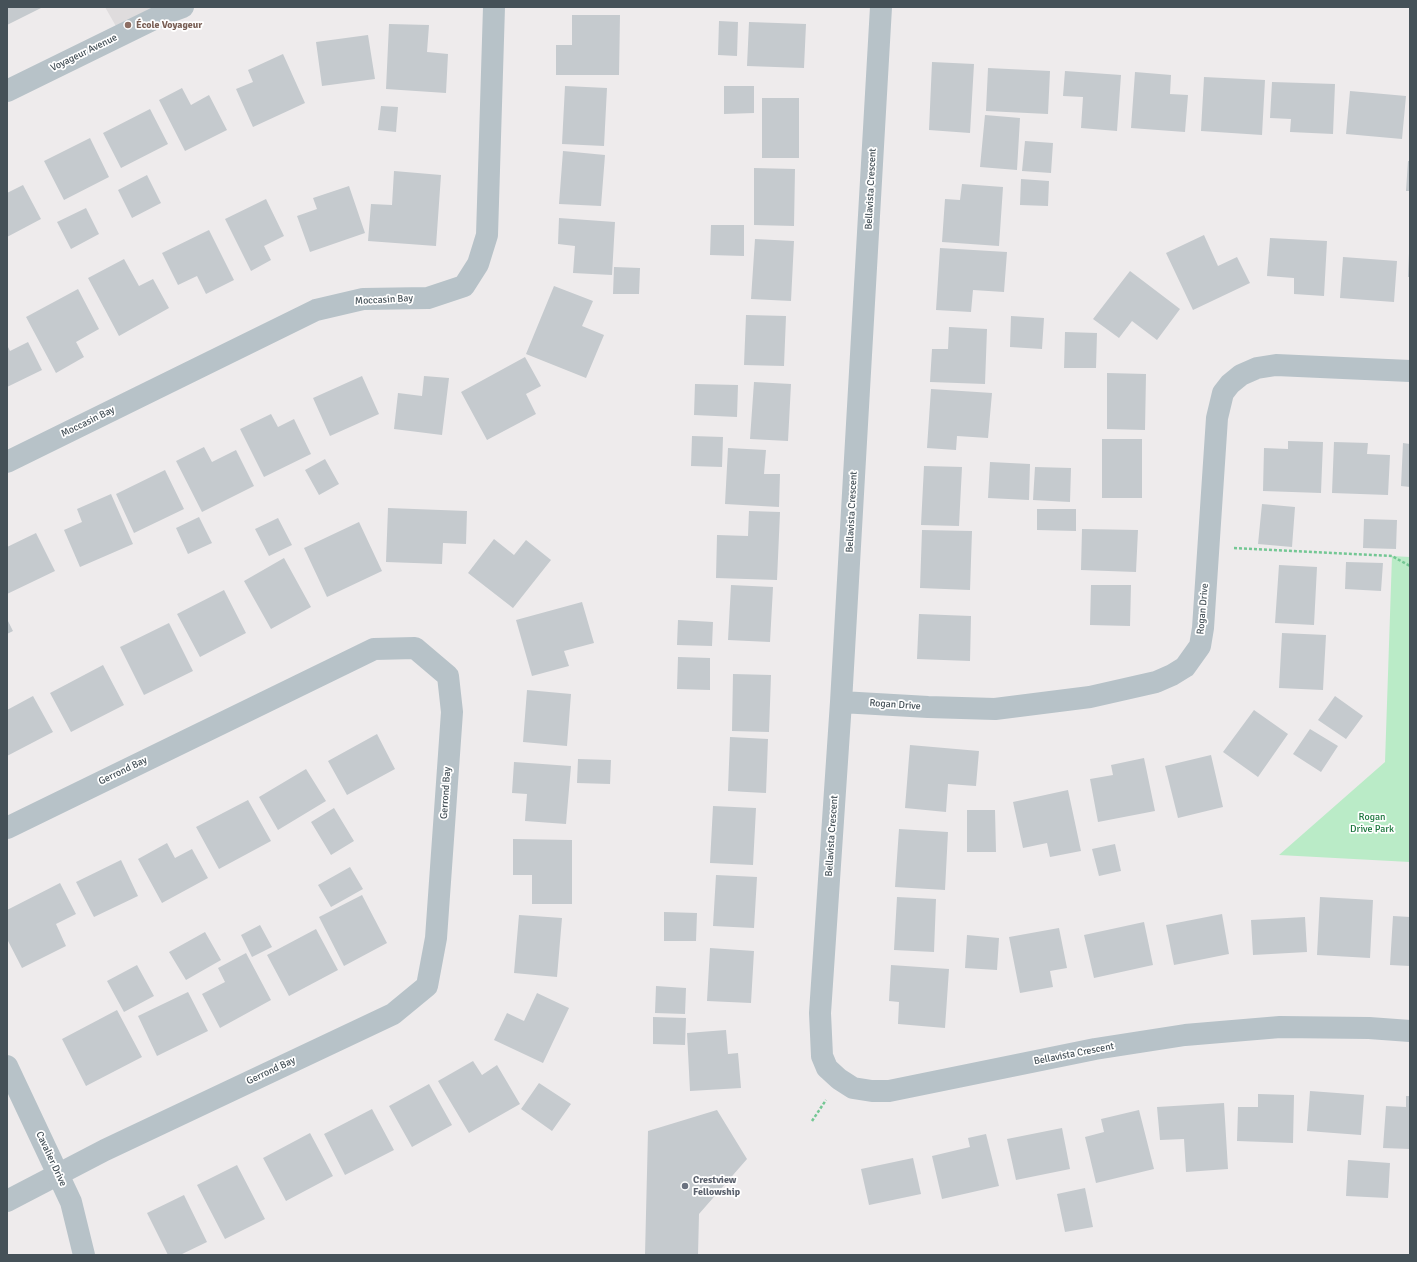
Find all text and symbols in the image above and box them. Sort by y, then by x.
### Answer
place label: École Voyageur [136,19,202,31]
marker: École Voyageur [123,20,133,30]
street label: Voyageur Avenue [49,32,119,74]
street label: Bellavista Crescent [863,148,879,230]
street label: Moccasin Bay [355,292,413,308]
street label: Moccasin Bay [59,404,117,440]
street label: Bellavista Crescent [844,471,860,553]
street label: Rogan Drive [1195,583,1211,635]
street label: Rogan Drive [869,697,921,713]
street label: Gerrond Bay [97,754,149,788]
street label: Gerrond Bay [438,766,454,820]
street label: Bellavista Crescent [823,795,841,877]
park label: Rogan Drive Park [1350,811,1394,834]
street label: Bellavista Crescent [1033,1040,1115,1068]
street label: Gerrond Bay [245,1054,297,1088]
street label: Cavalier Drive [33,1130,69,1188]
place label: Crestview Fellowship [693,1174,740,1198]
marker: Crestview Fellowship [680,1181,690,1191]

